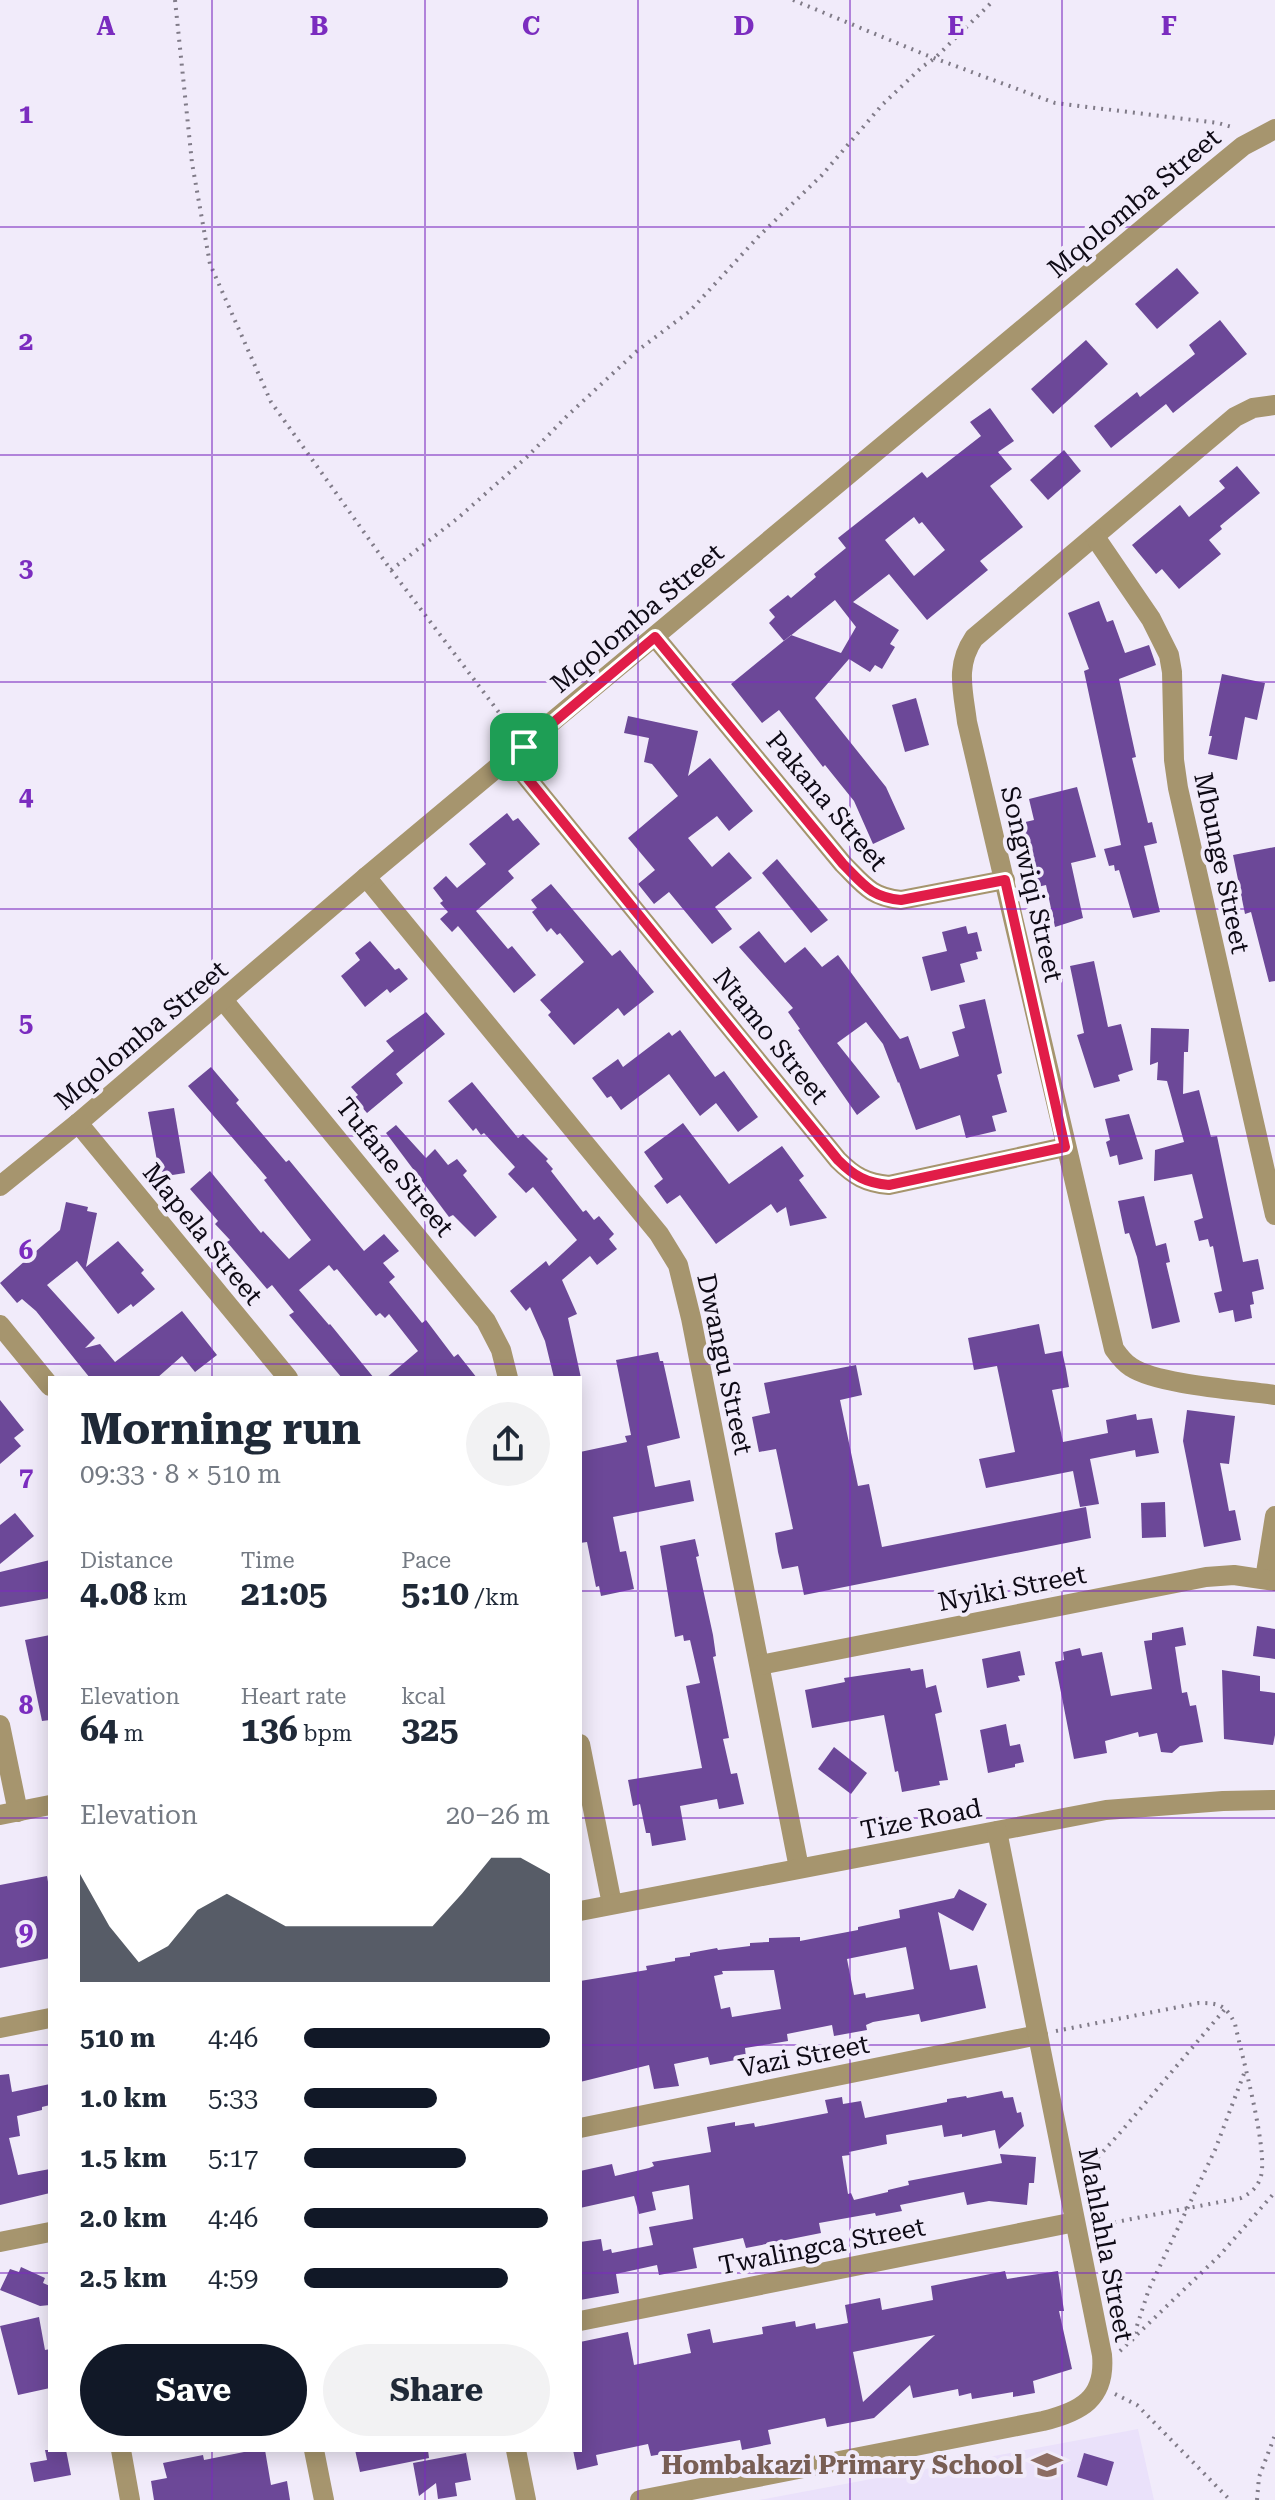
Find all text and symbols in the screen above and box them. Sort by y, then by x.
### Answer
text: A [97,11,116,41]
text: B [310,11,328,41]
text: C [522,11,540,41]
text: D [734,11,754,41]
text: E [948,11,964,41]
text: F [1161,11,1177,41]
text: 1 [19,99,33,129]
street label: Mqolomba Street [1042,122,1226,284]
text: 2 [19,326,33,356]
street label: Mqolomba Street [545,537,729,699]
text: 3 [19,553,33,583]
pin [490,713,558,781]
icon: arrive [502,725,546,769]
street label: Pakana Street [760,726,894,877]
street label: Mbunge Street [1188,770,1256,956]
text: 4 [19,781,34,811]
street label: Songwiqi Street [995,783,1069,985]
street label: Mqolomba Street [49,954,233,1116]
street label: Ntamo Street [707,962,835,1110]
text: 5 [19,1008,33,1038]
street label: Tufane Street [330,1092,460,1243]
street label: Mapela Street [137,1157,269,1311]
text: 6 [19,1235,33,1265]
street label: Dwangu Street [691,1271,759,1458]
button: share [466,1402,550,1486]
text: Morning run [80,1403,361,1455]
text: 09:33 · 8 × 510 m [80,1459,281,1489]
text: 7 [19,1462,33,1492]
text: Distance [80,1548,173,1573]
text: Time [241,1548,295,1573]
text: Pace [401,1548,451,1573]
street label: Nyiki Street [935,1559,1089,1617]
text: 4.08 [80,1573,148,1613]
text: 21:05 [241,1573,327,1613]
text: 5:10 [401,1573,469,1613]
text: km [148,1585,187,1610]
text: /km [469,1585,519,1610]
text: Elevation [80,1684,180,1709]
text: Heart rate [241,1684,346,1709]
text: kcal [401,1684,446,1709]
text: 8 [19,1690,34,1720]
text: 64 [80,1709,118,1749]
text: 136 [241,1709,298,1749]
text: 325 [401,1709,458,1749]
text: m [118,1721,144,1746]
text: bpm [298,1721,352,1746]
street label: Tize Road [858,1793,984,1845]
text: Elevation [80,1800,198,1830]
text: 20–26 m [446,1800,550,1830]
text: 9 [19,1917,33,1947]
text: 510 m [80,2023,155,2053]
text: 4:46 [208,2023,258,2053]
street label: Vazi Street [736,2029,872,2083]
text: 1.0 km [80,2083,167,2113]
text: 5:33 [208,2083,258,2113]
text: 1.5 km [80,2143,167,2173]
text: 5:17 [208,2143,258,2173]
street label: Mahlahla Street [1072,2146,1140,2345]
text: 2.0 km [80,2203,167,2233]
text: 4:46 [208,2203,258,2233]
street label: Twalingca Street [716,2211,928,2281]
text: 2.5 km [80,2263,167,2293]
text: 4:59 [208,2263,258,2293]
button: Save [80,2344,307,2436]
button: Share [323,2344,550,2436]
school or university icon: Hombakazi Primary School [1030,2448,1064,2482]
place label: Hombakazi Primary School [661,2450,1023,2480]

